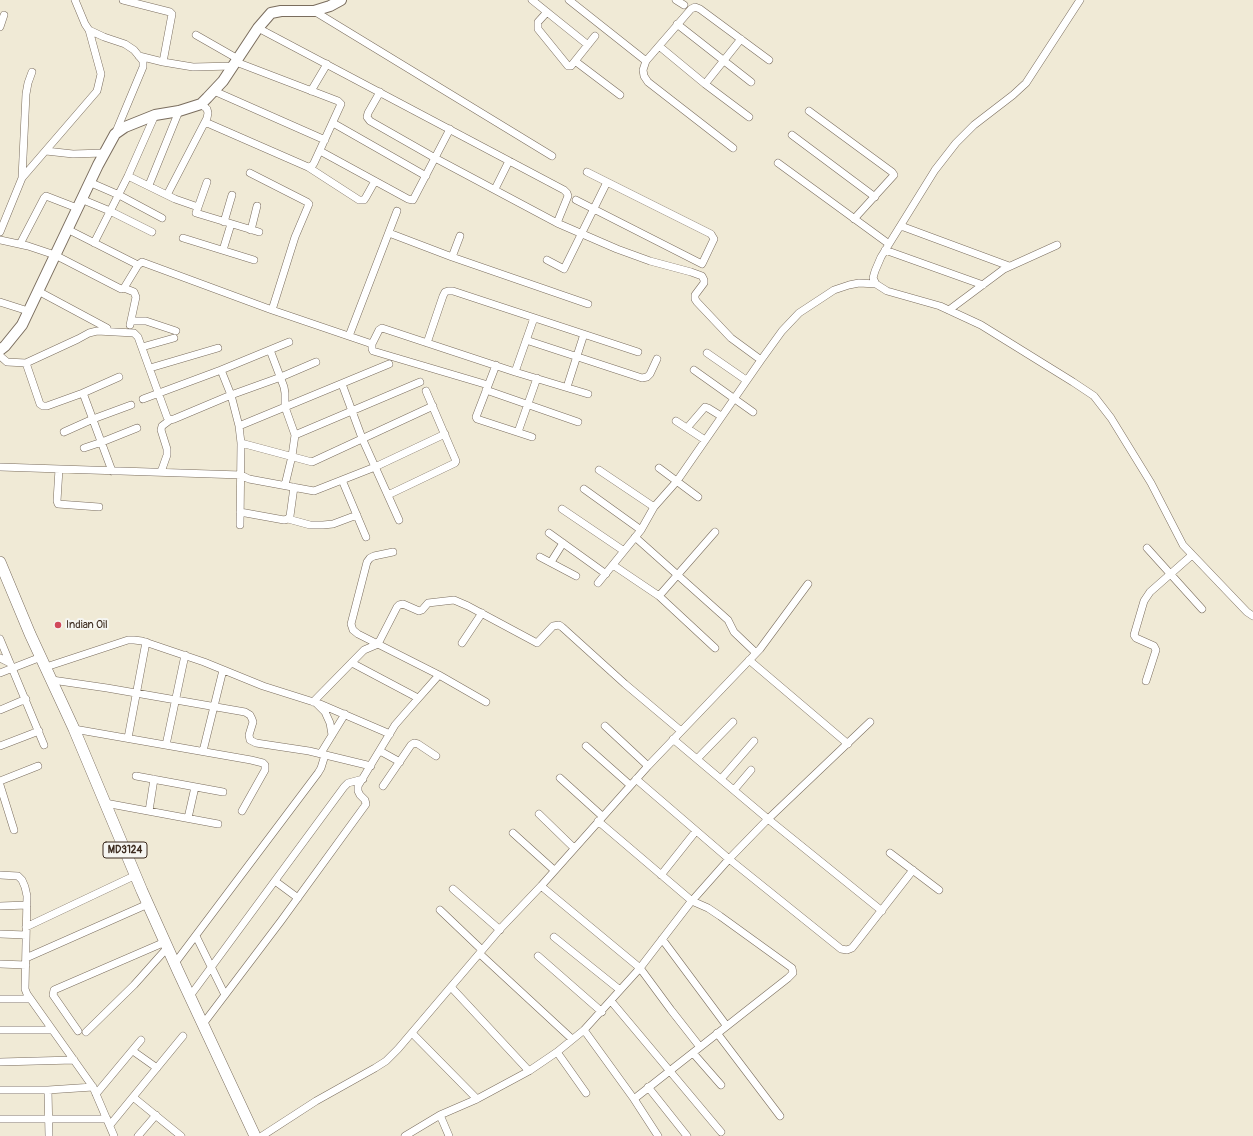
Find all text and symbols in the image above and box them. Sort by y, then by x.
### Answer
place label: Indian Oil [66,618,108,632]
marker: Indian Oil [53,620,63,630]
road number: MD3124 [103,842,147,858]

